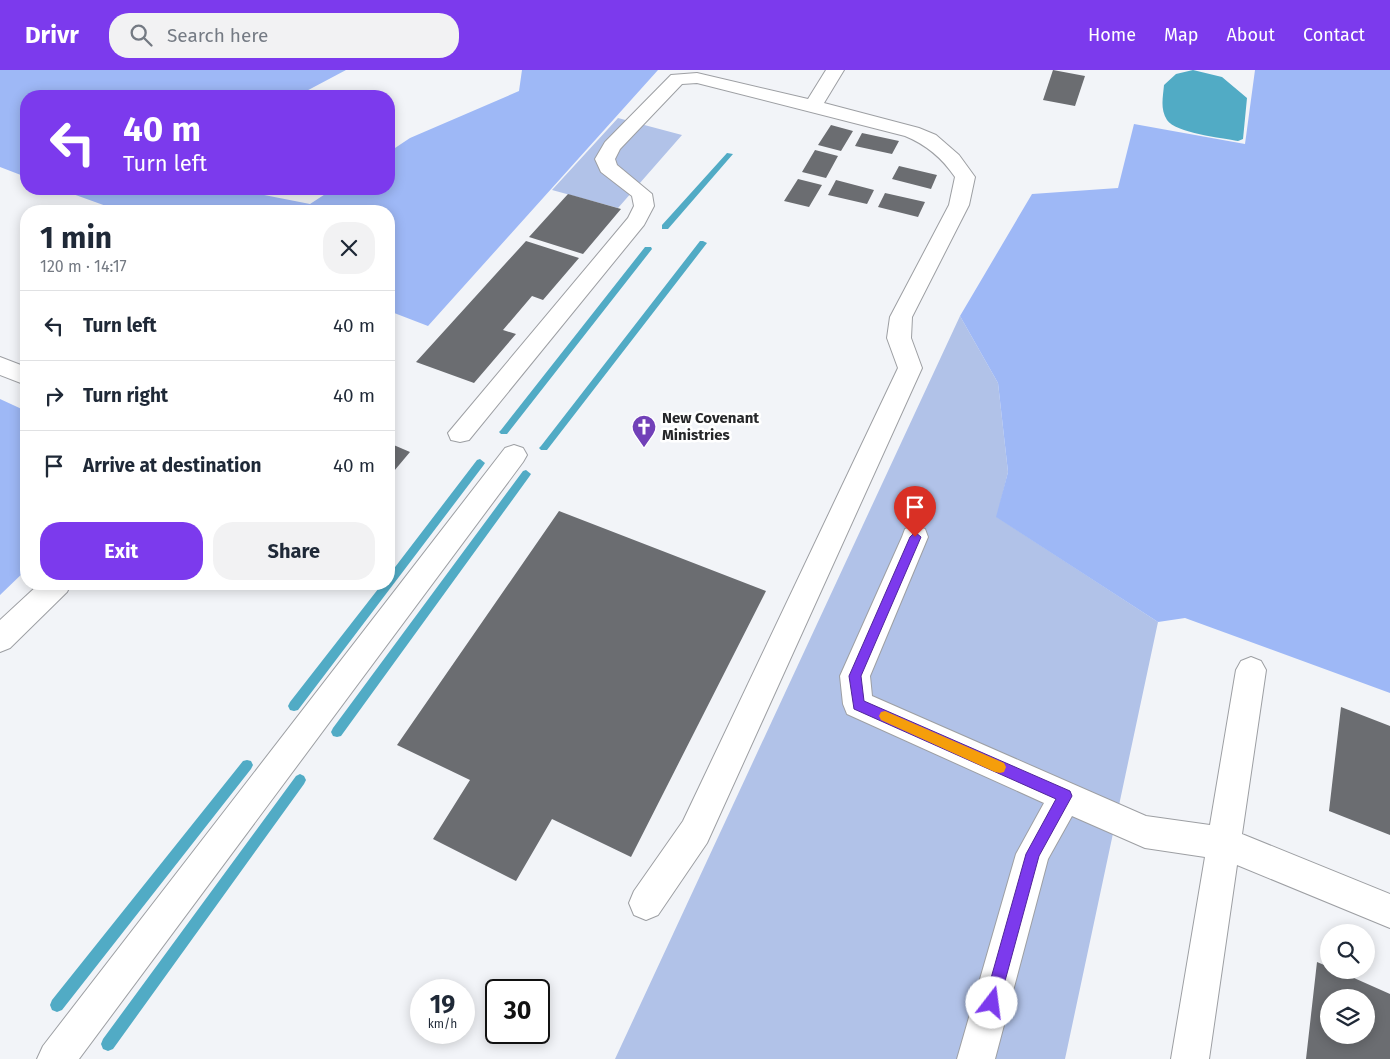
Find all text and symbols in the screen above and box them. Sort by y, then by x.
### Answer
search box [109,13,459,58]
text: Drivr [25,21,79,49]
icon: search [127,21,155,49]
text: Search here [167,24,268,47]
text: Home [1088,24,1136,46]
text: Map [1164,24,1198,46]
text: About [1226,24,1275,46]
text: Contact [1303,24,1365,46]
text: 40 m [123,108,201,150]
icon: left [40,110,105,175]
text: Turn left [123,150,207,177]
text: 1 min [40,220,112,256]
button: close [323,222,375,274]
text: 120 m · 14:17 [40,257,127,276]
icon: left [40,312,68,340]
text: Turn left [83,314,157,337]
text: 40 m [333,314,375,337]
icon: right [40,382,68,410]
text: Turn right [83,384,168,407]
text: 40 m [333,384,375,407]
place label: New Covenant Ministries [662,409,759,444]
church icon: New Covenant Ministries [631,414,657,448]
icon: arrive [40,452,68,480]
text: Arrive at destination [83,454,262,477]
text: 40 m [333,454,375,477]
pin [894,486,936,537]
icon: arrive [901,493,929,521]
button: Exit [40,522,203,580]
button: Share [213,522,375,580]
map controls [1320,924,1375,1044]
button: search [1320,924,1375,979]
position arrow [965,976,1017,1028]
speed limit sign: 30 [485,979,550,1044]
button: layers [1320,989,1375,1044]
text: 19 [430,990,455,1020]
text: km/h [428,1017,457,1031]

